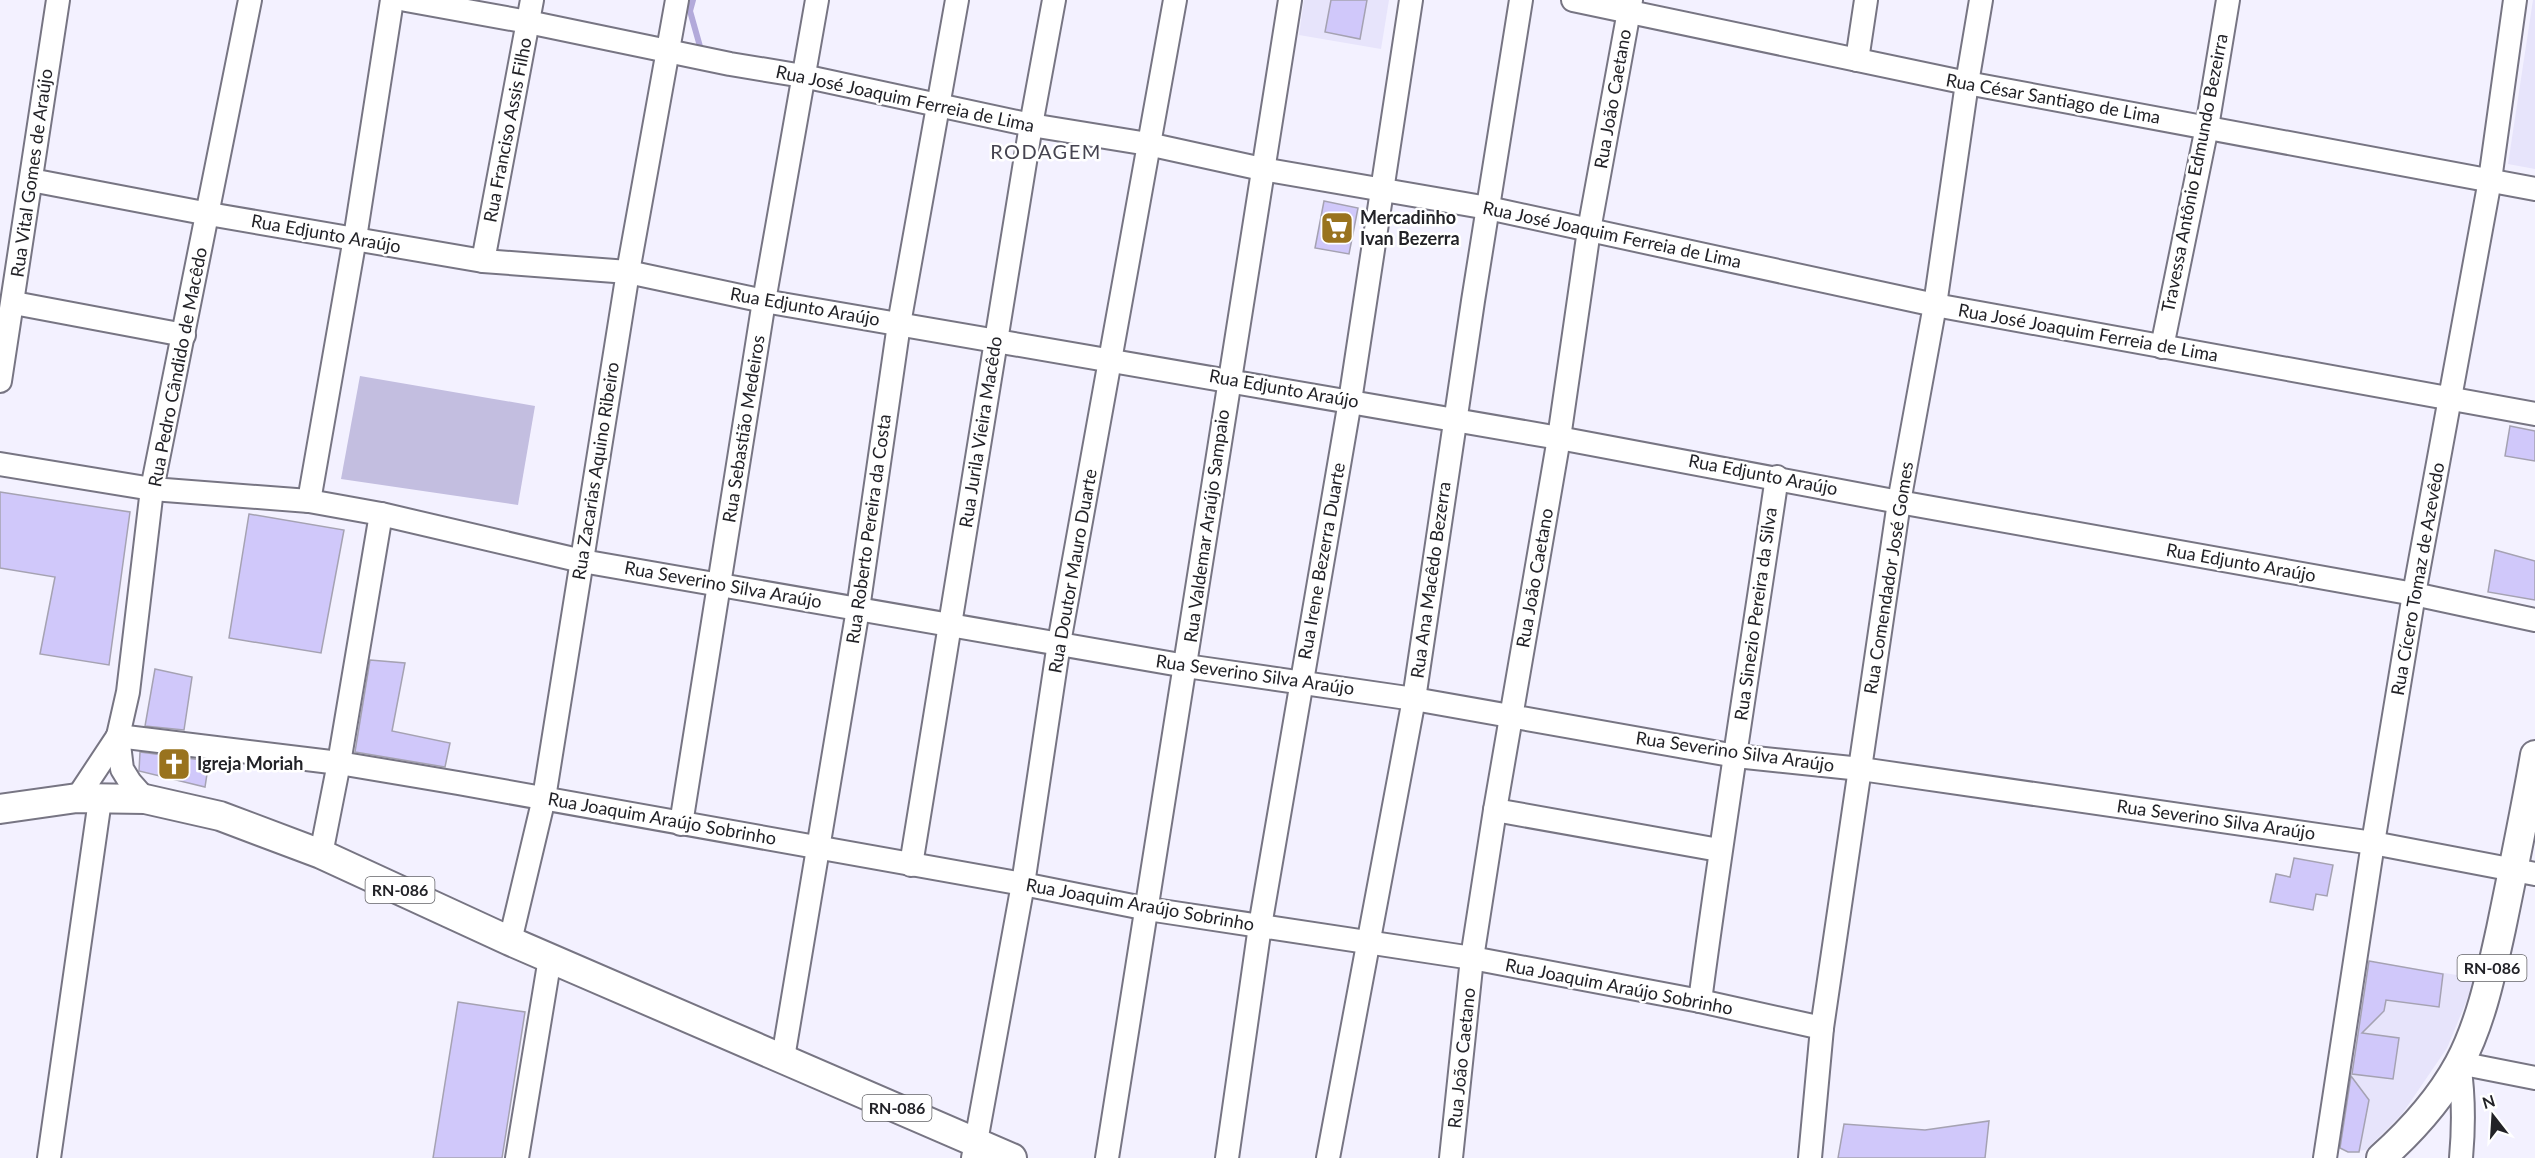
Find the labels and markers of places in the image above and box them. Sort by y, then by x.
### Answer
place label: Mercadinho Ivan Bezerra [1360,206,1460,249]
supermarket icon: Mercadinho Ivan Bezerra [1319,210,1355,246]
church icon: Igreja Moriah [156,746,192,782]
place label: Igreja Moriah [197,752,303,774]

